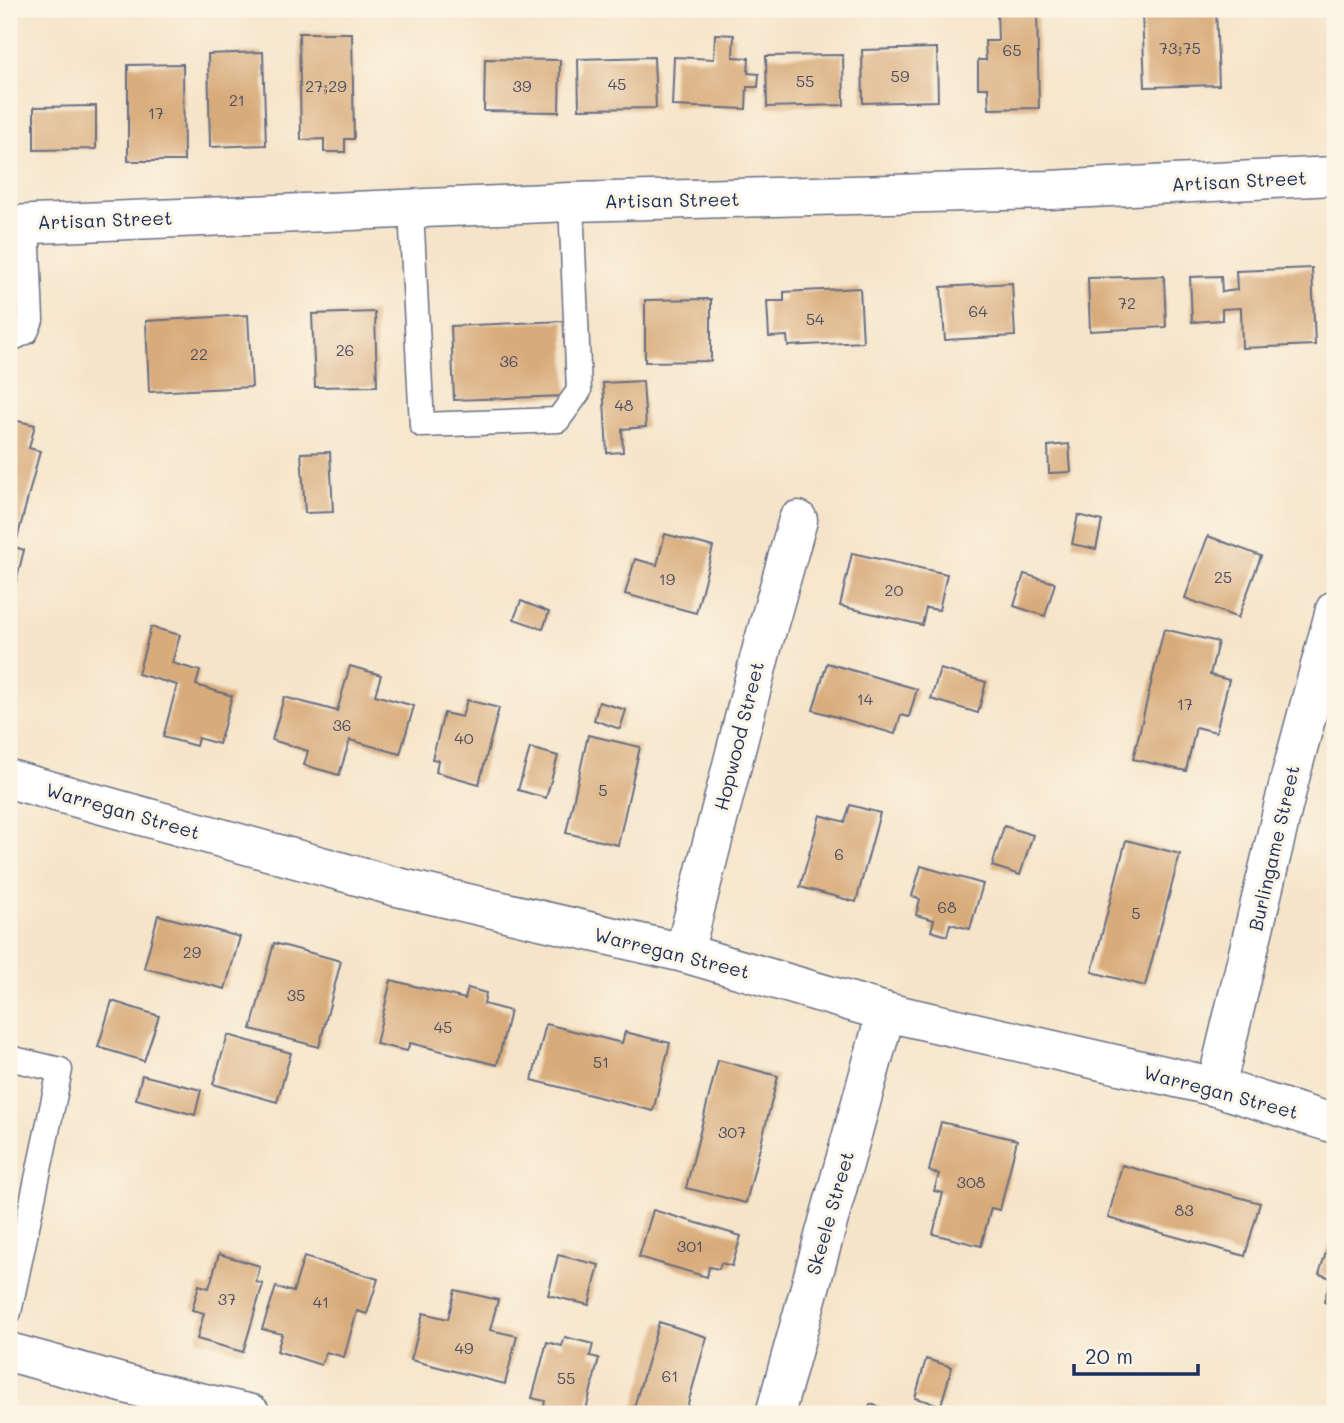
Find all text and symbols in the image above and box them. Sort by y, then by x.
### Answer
house number: 73;75 [1159,37,1201,58]
house number: 65 [1003,39,1022,60]
house number: 59 [891,65,909,86]
house number: 55 [796,70,814,91]
house number: 45 [608,73,626,94]
house number: 27;29 [305,75,347,96]
house number: 39 [513,75,531,96]
house number: 21 [229,89,245,110]
house number: 17 [148,102,164,123]
street label: Artisan Street [1171,164,1307,197]
street label: Artisan Street [604,186,740,213]
street label: Artisan Street [37,205,173,234]
house number: 72 [1118,292,1136,313]
house number: 64 [968,300,988,321]
house number: 54 [806,308,825,329]
house number: 26 [336,339,354,360]
house number: 22 [190,343,208,364]
house number: 36 [499,350,519,371]
house number: 48 [614,394,634,415]
house number: 25 [1214,566,1232,587]
house number: 19 [659,568,675,589]
house number: 20 [885,579,904,600]
street label: Hopwood Street [708,659,769,813]
house number: 14 [857,688,874,709]
house number: 17 [1177,693,1193,714]
house number: 36 [332,714,352,735]
house number: 40 [454,727,474,748]
street label: Burlingame Street [1242,763,1305,933]
street label: Warregan Street [43,777,203,844]
house number: 5 [598,779,608,800]
house number: 6 [834,843,844,864]
house number: 68 [937,896,957,917]
house number: 5 [1131,902,1141,923]
street label: Warregan Street [592,921,752,984]
house number: 29 [183,941,201,962]
house number: 35 [287,984,305,1005]
house number: 45 [434,1016,452,1037]
house number: 51 [593,1051,609,1072]
street label: Warregan Street [1141,1059,1301,1124]
house number: 307 [718,1121,746,1142]
street label: Skeele Street [800,1148,859,1278]
house number: 308 [957,1171,986,1192]
house number: 83 [1174,1199,1194,1220]
house number: 301 [677,1235,703,1256]
house number: 37 [218,1288,236,1309]
house number: 41 [313,1291,329,1312]
scale bar [1074,1332,1199,1376]
house number: 49 [455,1337,473,1358]
text: 20 m [1085,1342,1133,1369]
house number: 61 [662,1365,678,1386]
house number: 55 [557,1367,575,1388]

